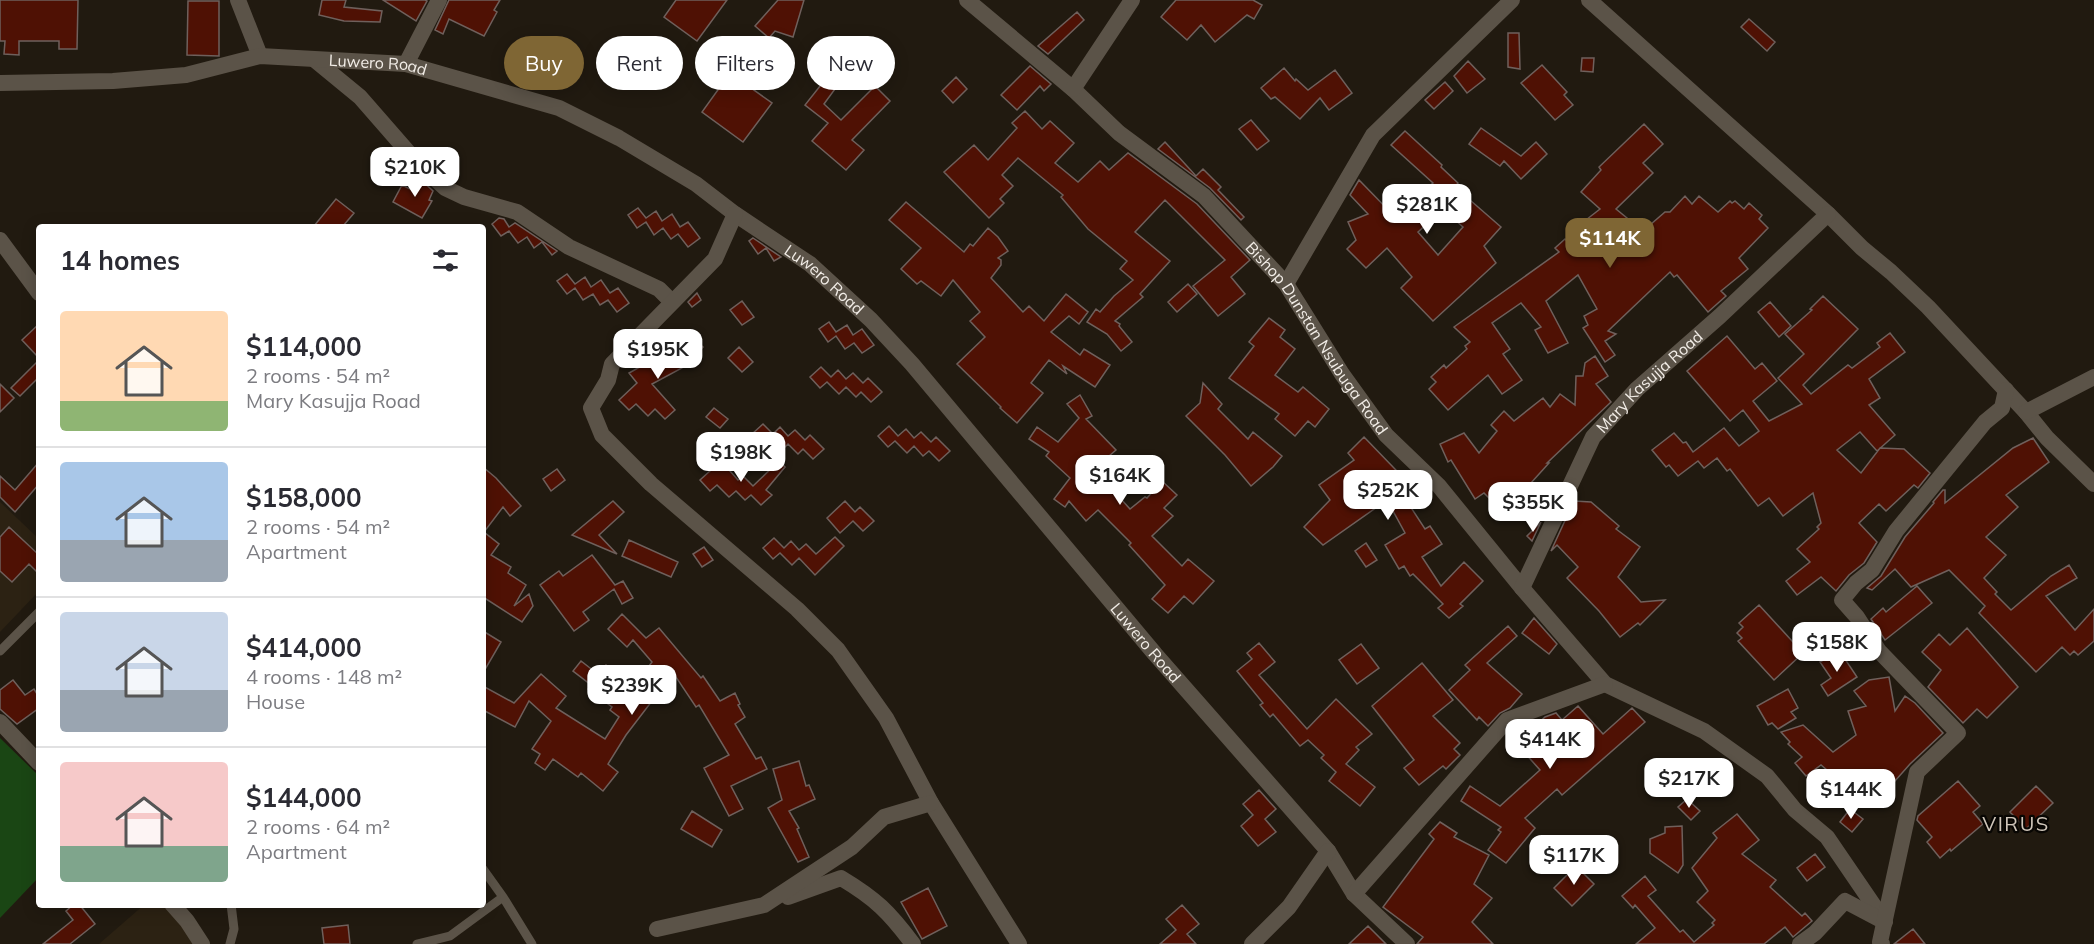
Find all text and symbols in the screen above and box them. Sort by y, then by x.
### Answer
chip: Buy [504,36,584,90]
chip: Rent [596,36,683,90]
chip: Filters [695,36,795,90]
chip: New [807,36,895,90]
street label: Luwero Road [328,50,429,80]
pin: $210K [373,147,457,198]
text: $210K [384,154,446,179]
pin: $281K [1385,184,1469,235]
text: $281K [1396,191,1458,216]
pin: $114K [1568,218,1652,269]
text: $114K [1579,225,1641,250]
street label: Bishop Dunstan Nsubuga Road [1241,237,1392,438]
street label: Luwero Road [781,240,868,319]
text: 14 homes [60,244,180,277]
icon: filters [429,244,462,277]
street label: Mary Kasujja Road [1592,326,1707,437]
pin: $195K [616,329,700,380]
text: $114,000 [246,330,362,363]
icon: home [108,335,180,407]
text: $195K [627,336,689,361]
text: 2 rooms · 54 m² [246,363,390,388]
text: Mary Kasujja Road [246,388,421,413]
pin: $198K [699,432,783,483]
text: $198K [710,439,772,464]
pin: $164K [1078,455,1162,506]
text: $164K [1089,462,1151,487]
pin: $252K [1346,470,1430,521]
text: $252K [1357,477,1419,502]
text: $158,000 [246,481,362,514]
pin: $355K [1491,482,1575,533]
icon: home [108,486,180,558]
text: $355K [1502,489,1564,514]
text: 2 rooms · 54 m² [246,514,390,539]
text: Apartment [246,539,347,564]
street label: Luwero Road [1106,599,1185,687]
pin: $158K [1795,622,1879,673]
text: $158K [1806,629,1868,654]
text: $414,000 [246,631,362,664]
icon: home [108,636,180,708]
text: 4 rooms · 148 m² [246,664,402,689]
pin: $239K [590,665,674,716]
text: $239K [601,672,663,697]
text: House [246,689,305,714]
pin: $414K [1508,719,1592,770]
text: $414K [1519,726,1581,751]
pin: $217K [1647,758,1731,809]
text: $217K [1658,765,1720,790]
pin: $144K [1809,769,1893,820]
text: $144K [1820,776,1882,801]
text: $144,000 [246,781,362,814]
icon: home [108,786,180,858]
district label: VIRUS [1982,811,2050,836]
text: 2 rooms · 64 m² [246,814,390,839]
pin: $117K [1532,835,1616,886]
text: Apartment [246,839,347,864]
text: $117K [1543,842,1605,867]

